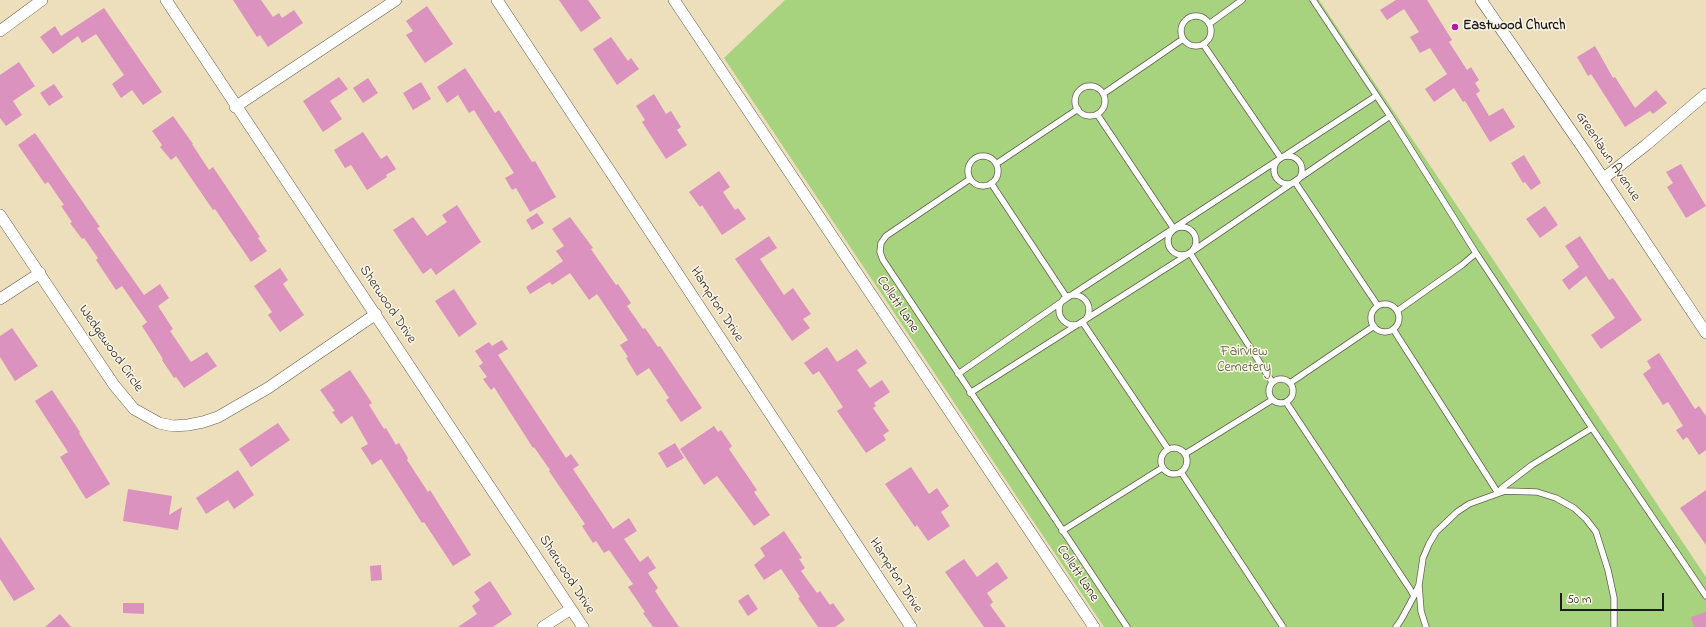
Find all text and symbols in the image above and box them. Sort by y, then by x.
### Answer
place label: Eastwood Church [1463,19,1565,35]
marker: Eastwood Church [1450,22,1460,32]
street label: Greenlawn Avenue [1571,109,1643,205]
street label: Sherwood Drive [355,263,419,347]
street label: Hampton Drive [686,264,746,346]
street label: Collett Lane [872,274,922,336]
street label: Wedgewood Circle [74,302,146,396]
park label: Fairview Cemetery [1217,345,1271,378]
street label: Sherwood Drive [534,532,598,618]
street label: Hampton Drive [865,535,925,617]
street label: Collett Lane [1052,543,1102,605]
scale bar [1562,585,1666,611]
text: 50 m [1567,591,1591,609]

